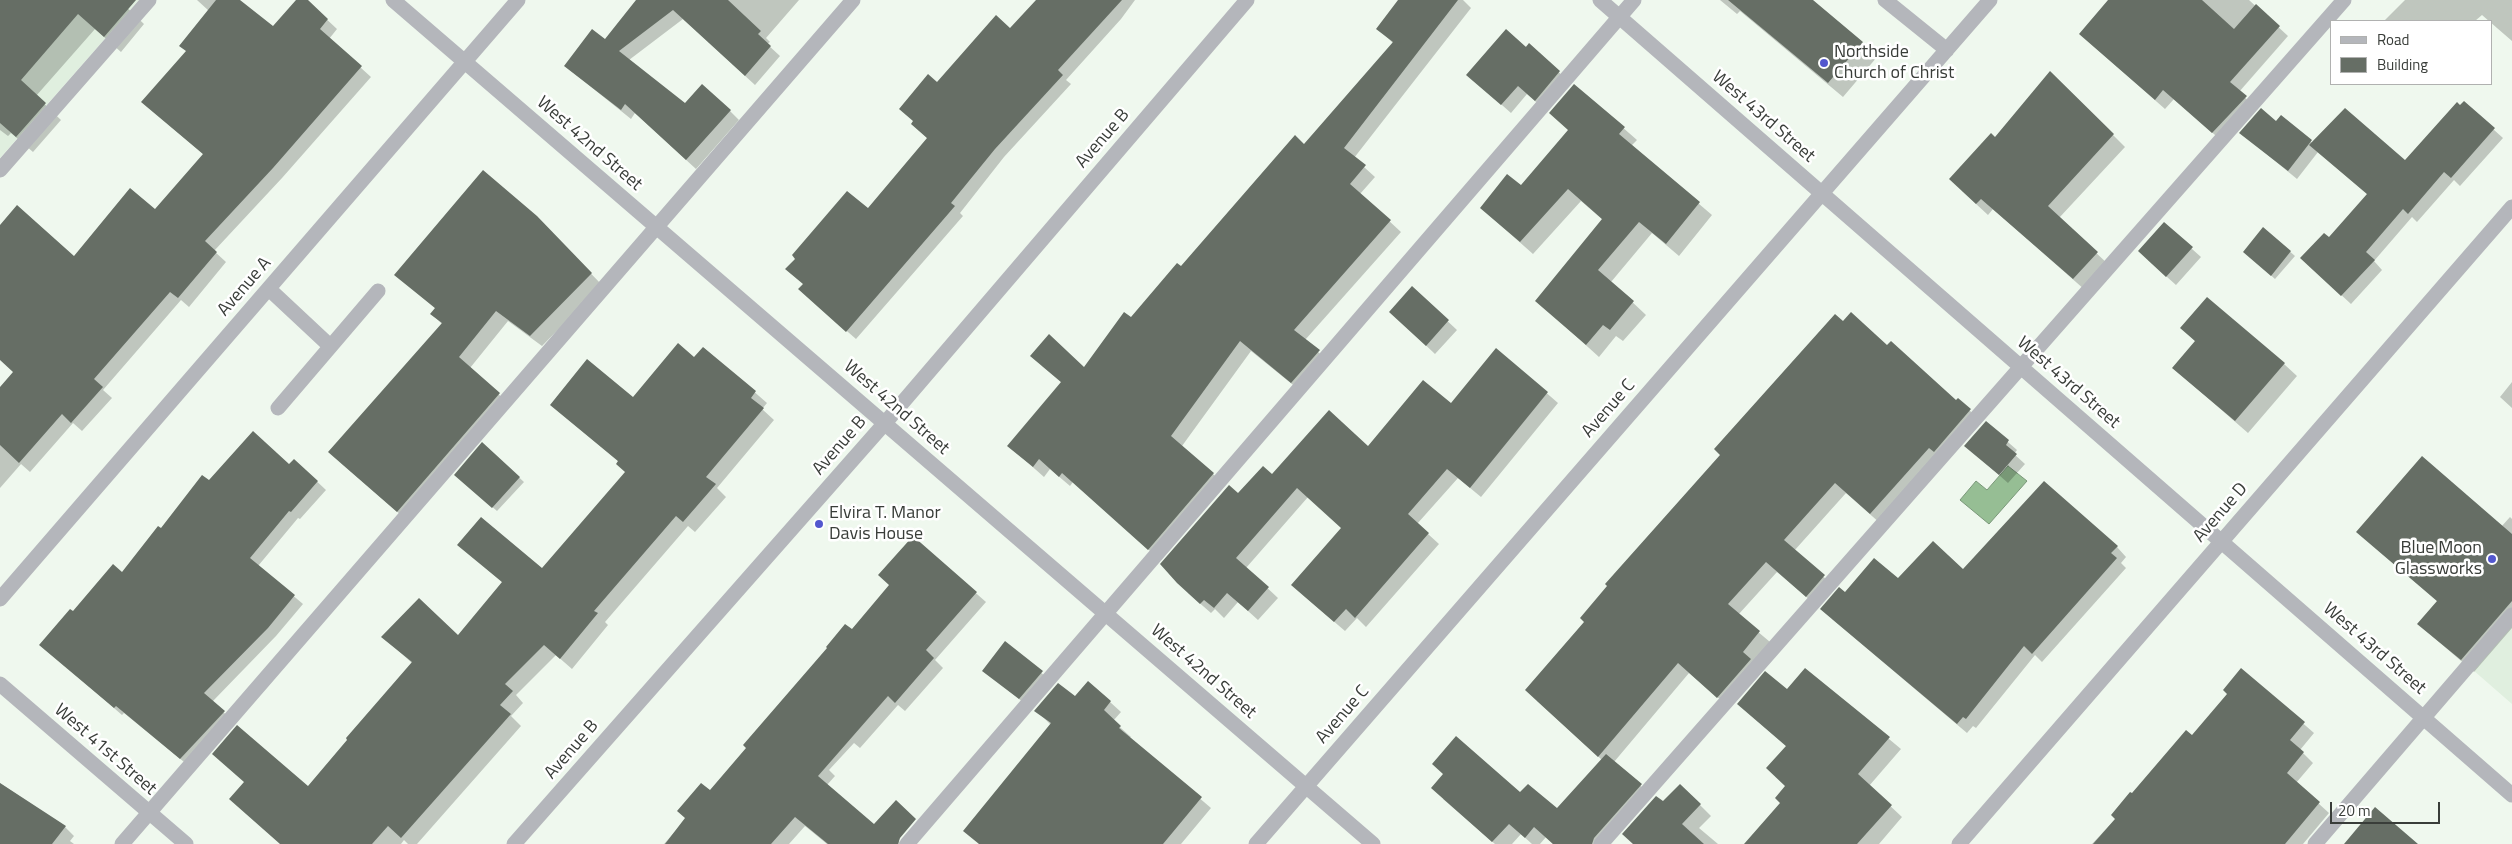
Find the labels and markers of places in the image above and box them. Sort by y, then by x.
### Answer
place label: Northside Church of Christ [1834,42,1954,84]
marker: Northside Church of Christ [1818,57,1830,69]
place label: Elvira T. Manor Davis House [829,503,941,546]
marker: Elvira T. Manor Davis House [813,518,825,530]
place label: Blue Moon Glassworks [2395,538,2482,580]
marker: Blue Moon Glassworks [2486,553,2498,565]

